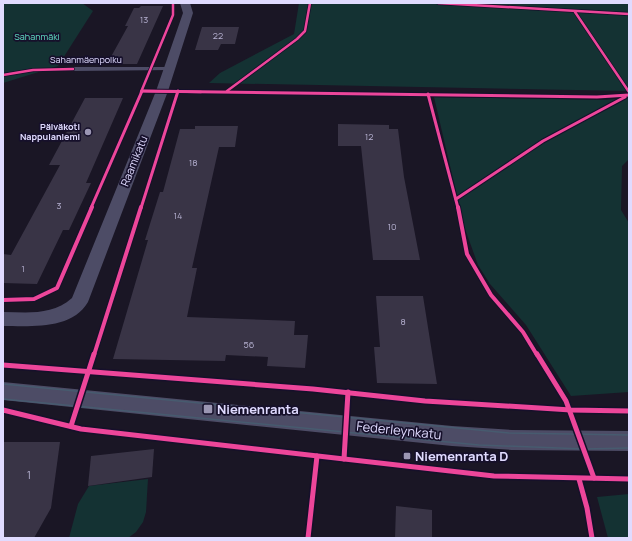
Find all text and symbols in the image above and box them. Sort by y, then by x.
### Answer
house number: 13 [140,13,148,26]
house number: 22 [213,29,223,42]
park label: Sahanmäki [14,30,60,43]
street label: Sahanmäenpolku [50,53,122,66]
place label: Päiväkoti Nappulaniemi [20,120,80,143]
marker: Päiväkoti Nappulaniemi [83,127,93,137]
house number: 12 [365,130,373,143]
street label: Raamikatu [117,133,151,188]
house number: 18 [189,156,197,169]
house number: 3 [57,199,62,212]
house number: 14 [174,209,182,222]
house number: 10 [388,220,397,233]
house number: 1 [21,262,25,275]
house number: 8 [400,315,406,328]
house number: 56 [244,338,255,351]
place label: Niemenranta [217,400,299,418]
marker: Niemenranta [202,403,214,415]
street label: Federleynkatu [355,417,443,443]
place label: Niemenranta D [415,447,508,465]
marker: Niemenranta D [402,451,412,461]
house number: 1 [27,467,31,482]

